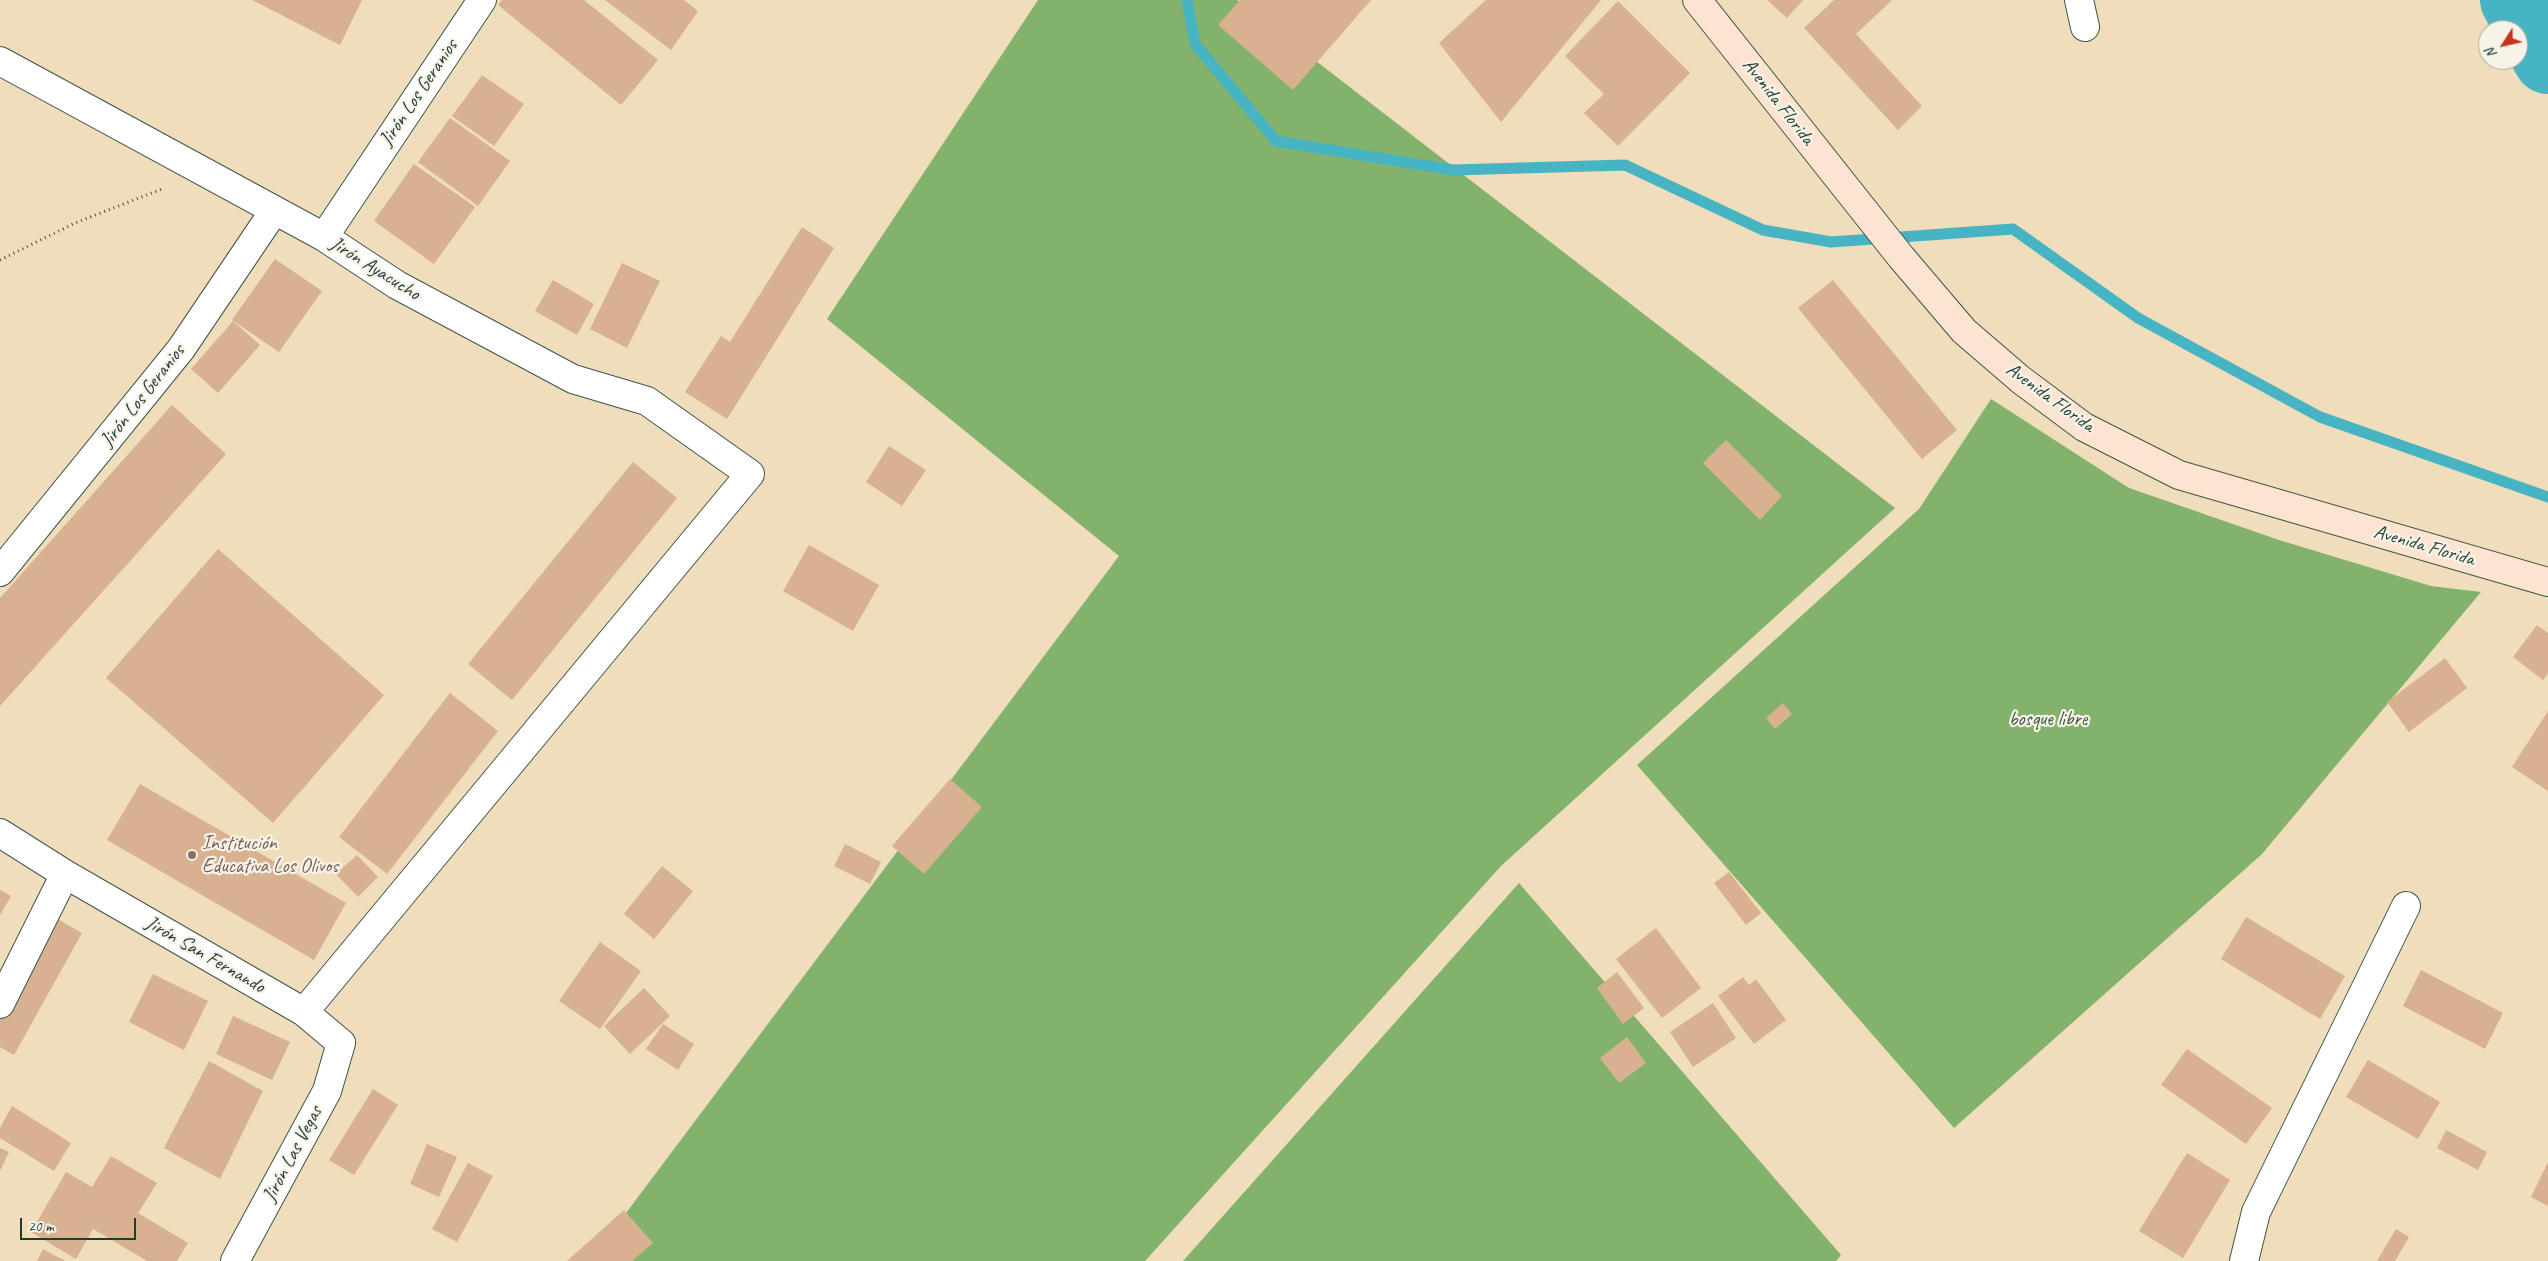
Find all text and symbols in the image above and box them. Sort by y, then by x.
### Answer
north arrow [2478,20,2528,70]
street label: Jirón Los Geranios [375,35,463,151]
text: N [2482,45,2501,62]
street label: Avenida Florida [1737,54,1819,150]
street label: Jirón Ayacucho [326,232,424,306]
street label: Jirón Los Geranios [96,340,190,452]
street label: Avenida Florida [2001,358,2099,438]
street label: Avenida Florida [2371,520,2477,572]
park label: bosque libre [2009,708,2087,732]
place label: Institución Educativa Los Olivos [202,832,338,879]
marker: Institución Educativa Los Olivos [186,849,198,861]
street label: Jirón San Fernando [141,911,269,999]
street label: Jirón Las Vegas [258,1102,328,1206]
scale bar [22,1208,139,1240]
text: 20 m [28,1217,54,1236]

